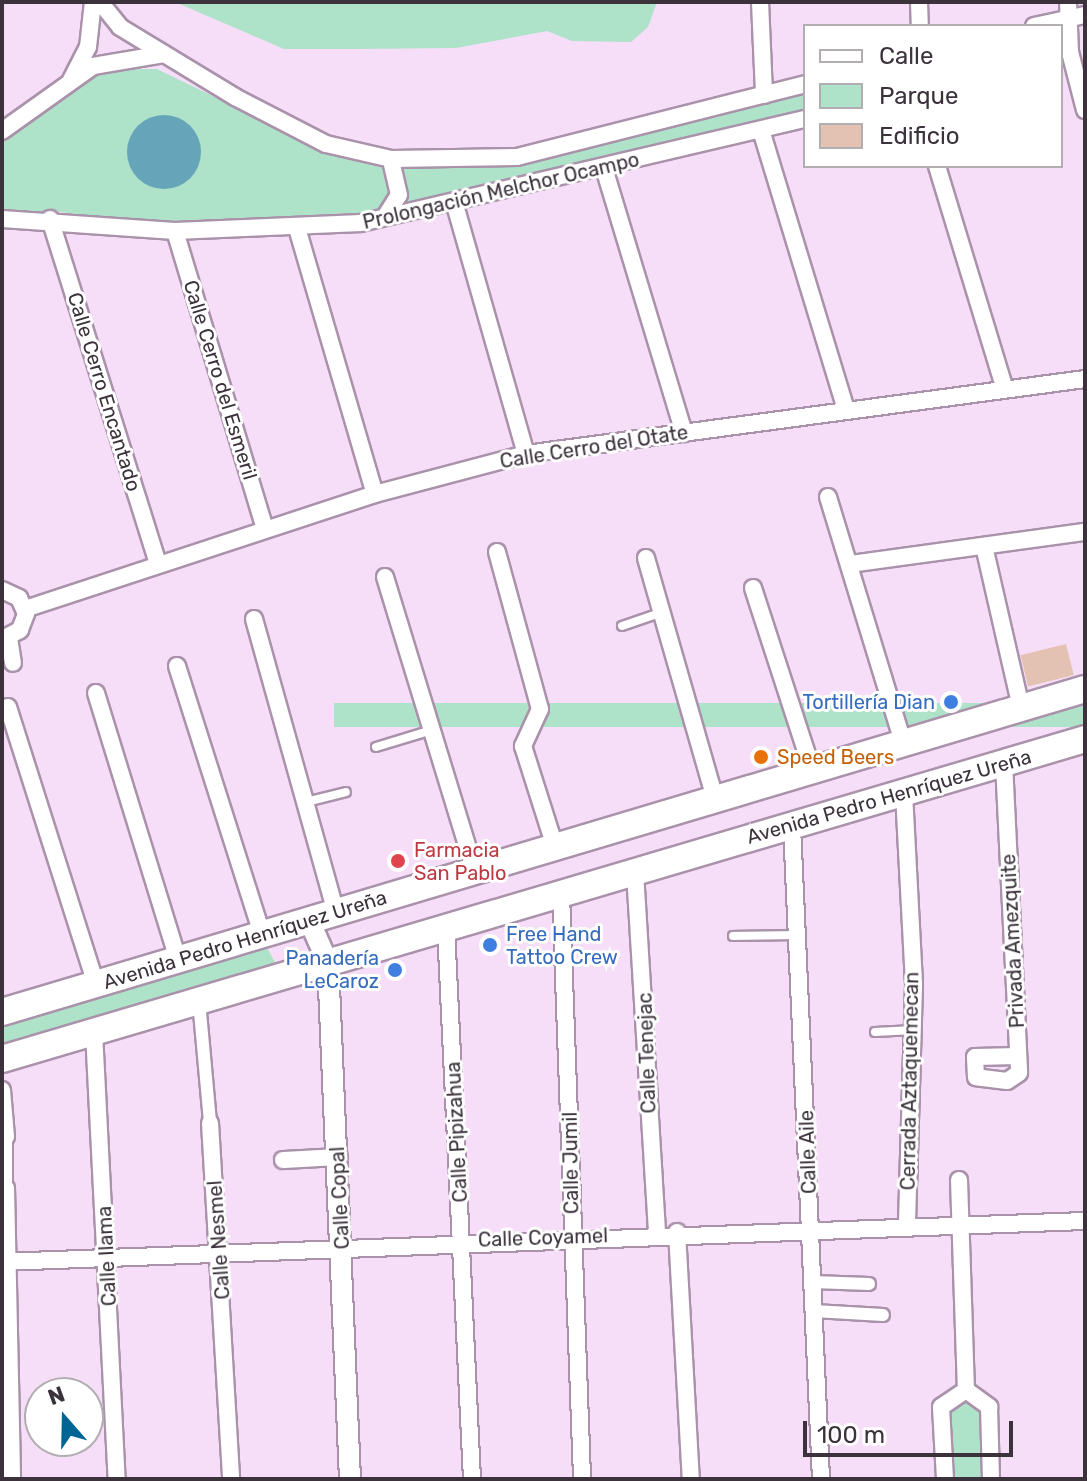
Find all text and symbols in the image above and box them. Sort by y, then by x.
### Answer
legend [803,24,1063,168]
text: Calle [879,42,933,70]
text: Parque [879,82,958,110]
text: Edificio [879,122,960,150]
street label: Prolongación Melchor Ocampo [360,147,642,235]
street label: Calle Cerro del Esmeril [178,277,262,483]
street label: Calle Cerro Encantado [62,290,146,494]
street label: Calle Cerro del Otate [498,420,690,474]
place label: Tortillería Dian [803,690,935,714]
marker: Tortillería Dian [942,693,960,711]
street label: Avenida Pedro Henríquez Ureña [744,745,1034,849]
place label: Speed Beers [777,745,894,769]
marker: Speed Beers [752,748,770,766]
place label: Farmacia San Pablo [414,838,506,885]
marker: Farmacia San Pablo [389,852,407,870]
street label: Privada Amezquite [996,853,1030,1029]
street label: Avenida Pedro Henríquez Ureña [100,885,390,995]
place label: Free Hand Tattoo Crew [506,922,618,969]
marker: Free Hand Tattoo Crew [481,936,499,954]
place label: Panadería LeCaroz [286,946,379,993]
marker: Panadería LeCaroz [386,961,404,979]
street label: Cerrada Aztaquemecan [896,971,924,1191]
street label: Calle Tenejac [633,992,661,1114]
street label: Calle Pipizahua [441,1061,473,1203]
street label: Calle Aile [795,1109,821,1195]
street label: Calle Jumil [558,1112,584,1214]
street label: Calle Copal [325,1146,355,1250]
street label: Calle Nesmel [203,1180,235,1300]
street label: Calle Ilama [92,1205,122,1307]
street label: Calle Coyamel [478,1224,608,1252]
north arrow [24,1377,104,1457]
text: N [44,1380,68,1411]
scale bar [807,1405,1017,1455]
text: 100 m [817,1421,885,1449]

